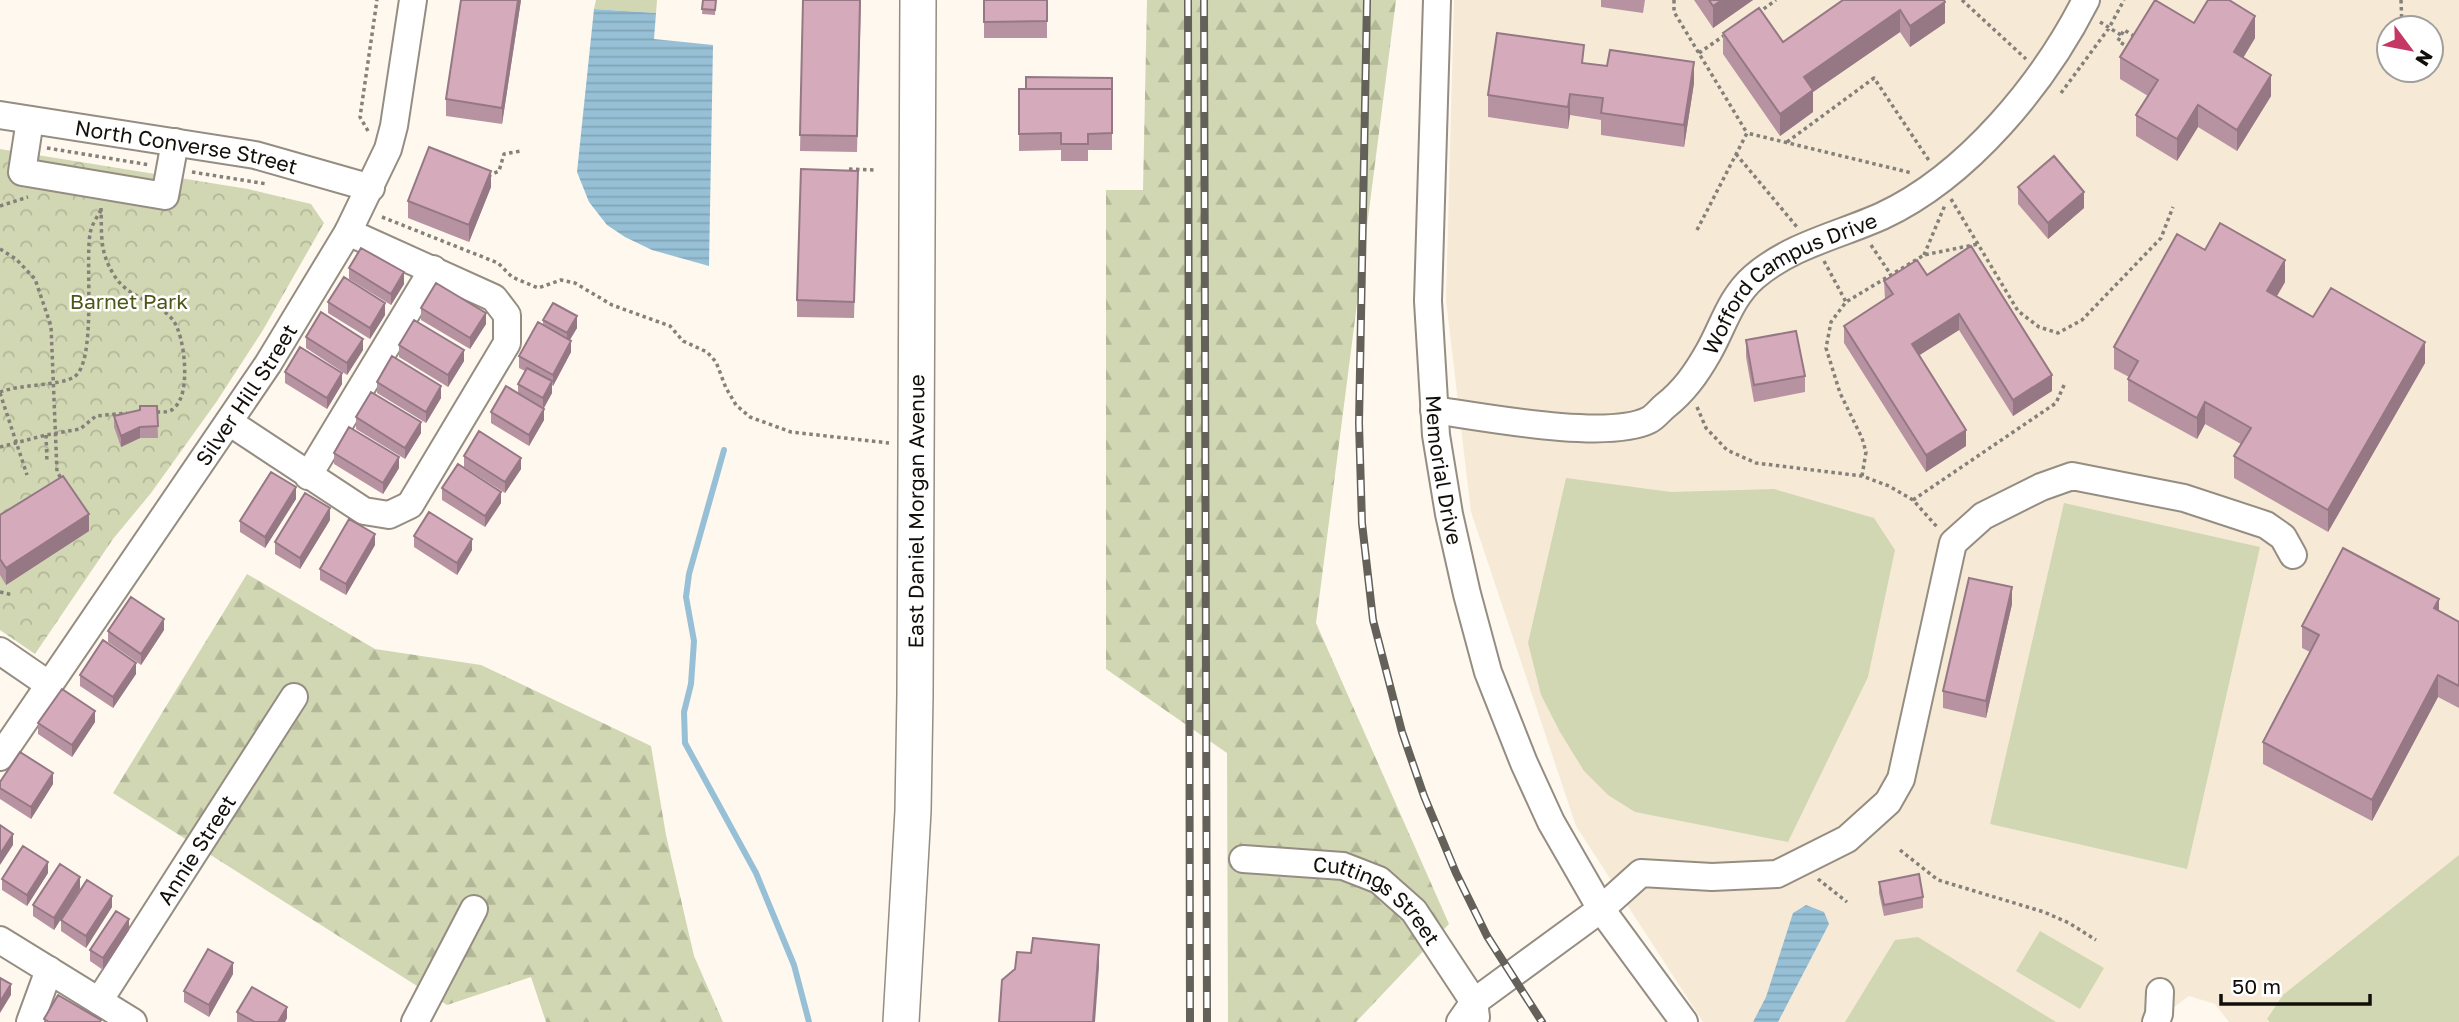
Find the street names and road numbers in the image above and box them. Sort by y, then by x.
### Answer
street label: North Converse Street [73,114,301,179]
street label: Wofford Campus Drive [1697,207,1881,359]
street label: Silver Hill Street [190,319,302,471]
street label: East Daniel Morgan Avenue [902,374,929,649]
street label: Memorial Drive [1421,394,1469,547]
street label: Annie Street [151,790,241,909]
street label: Cuttings Street [1312,851,1446,950]

